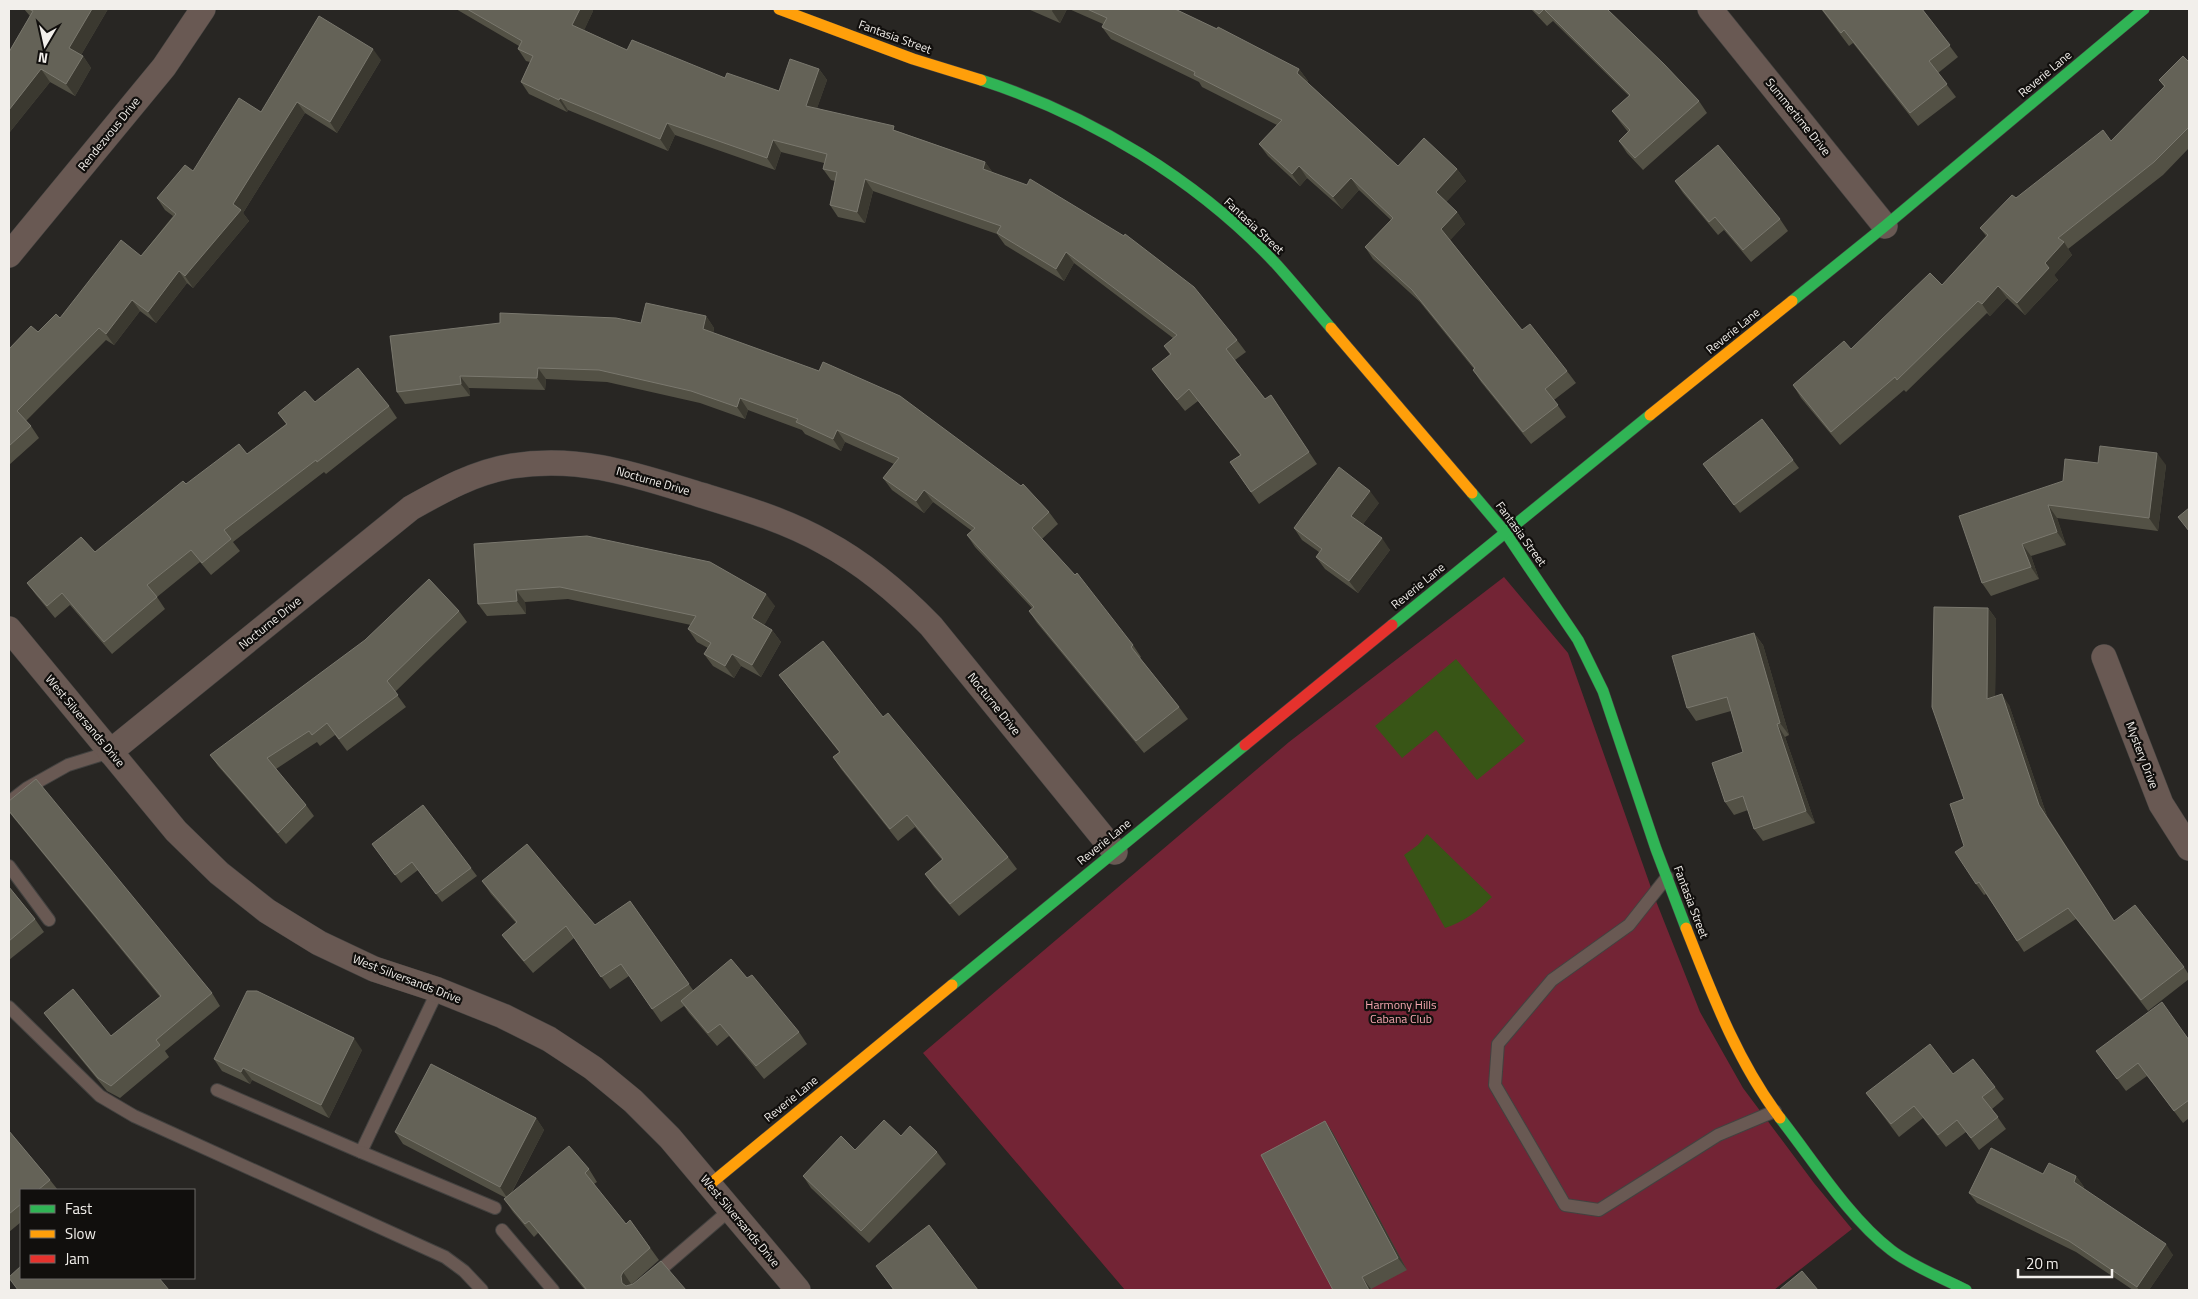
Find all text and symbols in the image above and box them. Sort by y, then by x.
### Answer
street label: Fantasia Street [856,15,935,59]
north arrow [20,20,70,70]
street label: Reverie Lane [2014,46,2076,102]
text: N [36,47,49,69]
street label: Summertime Drive [1761,74,1836,160]
street label: Rendezvous Drive [73,93,144,175]
street label: Fantasia Street [1220,193,1289,259]
street label: Reverie Lane [1702,303,1764,358]
street label: Nocturne Drive [614,461,692,500]
street label: Fantasia Street [1491,497,1552,571]
street label: Reverie Lane [1387,558,1449,613]
street label: Nocturne Drive [234,591,305,654]
street label: Nocturne Drive [963,668,1026,739]
street label: West Silversands Drive [41,670,130,771]
street label: Mystery Drive [2121,719,2164,791]
street label: Reverie Lane [1073,814,1135,869]
street label: Fantasia Street [1669,863,1714,942]
street label: West Silversands Drive [350,949,465,1008]
park label: Harmony Hills Cabana Club [1365,995,1437,1028]
street label: Reverie Lane [760,1071,822,1126]
street label: West Silversands Drive [696,1170,785,1271]
legend [20,1189,195,1279]
text: Fast [65,1197,93,1220]
text: Slow [65,1222,96,1245]
scale bar [2018,1246,2112,1278]
text: Jam [65,1247,89,1270]
text: 20 m [2026,1252,2059,1275]

